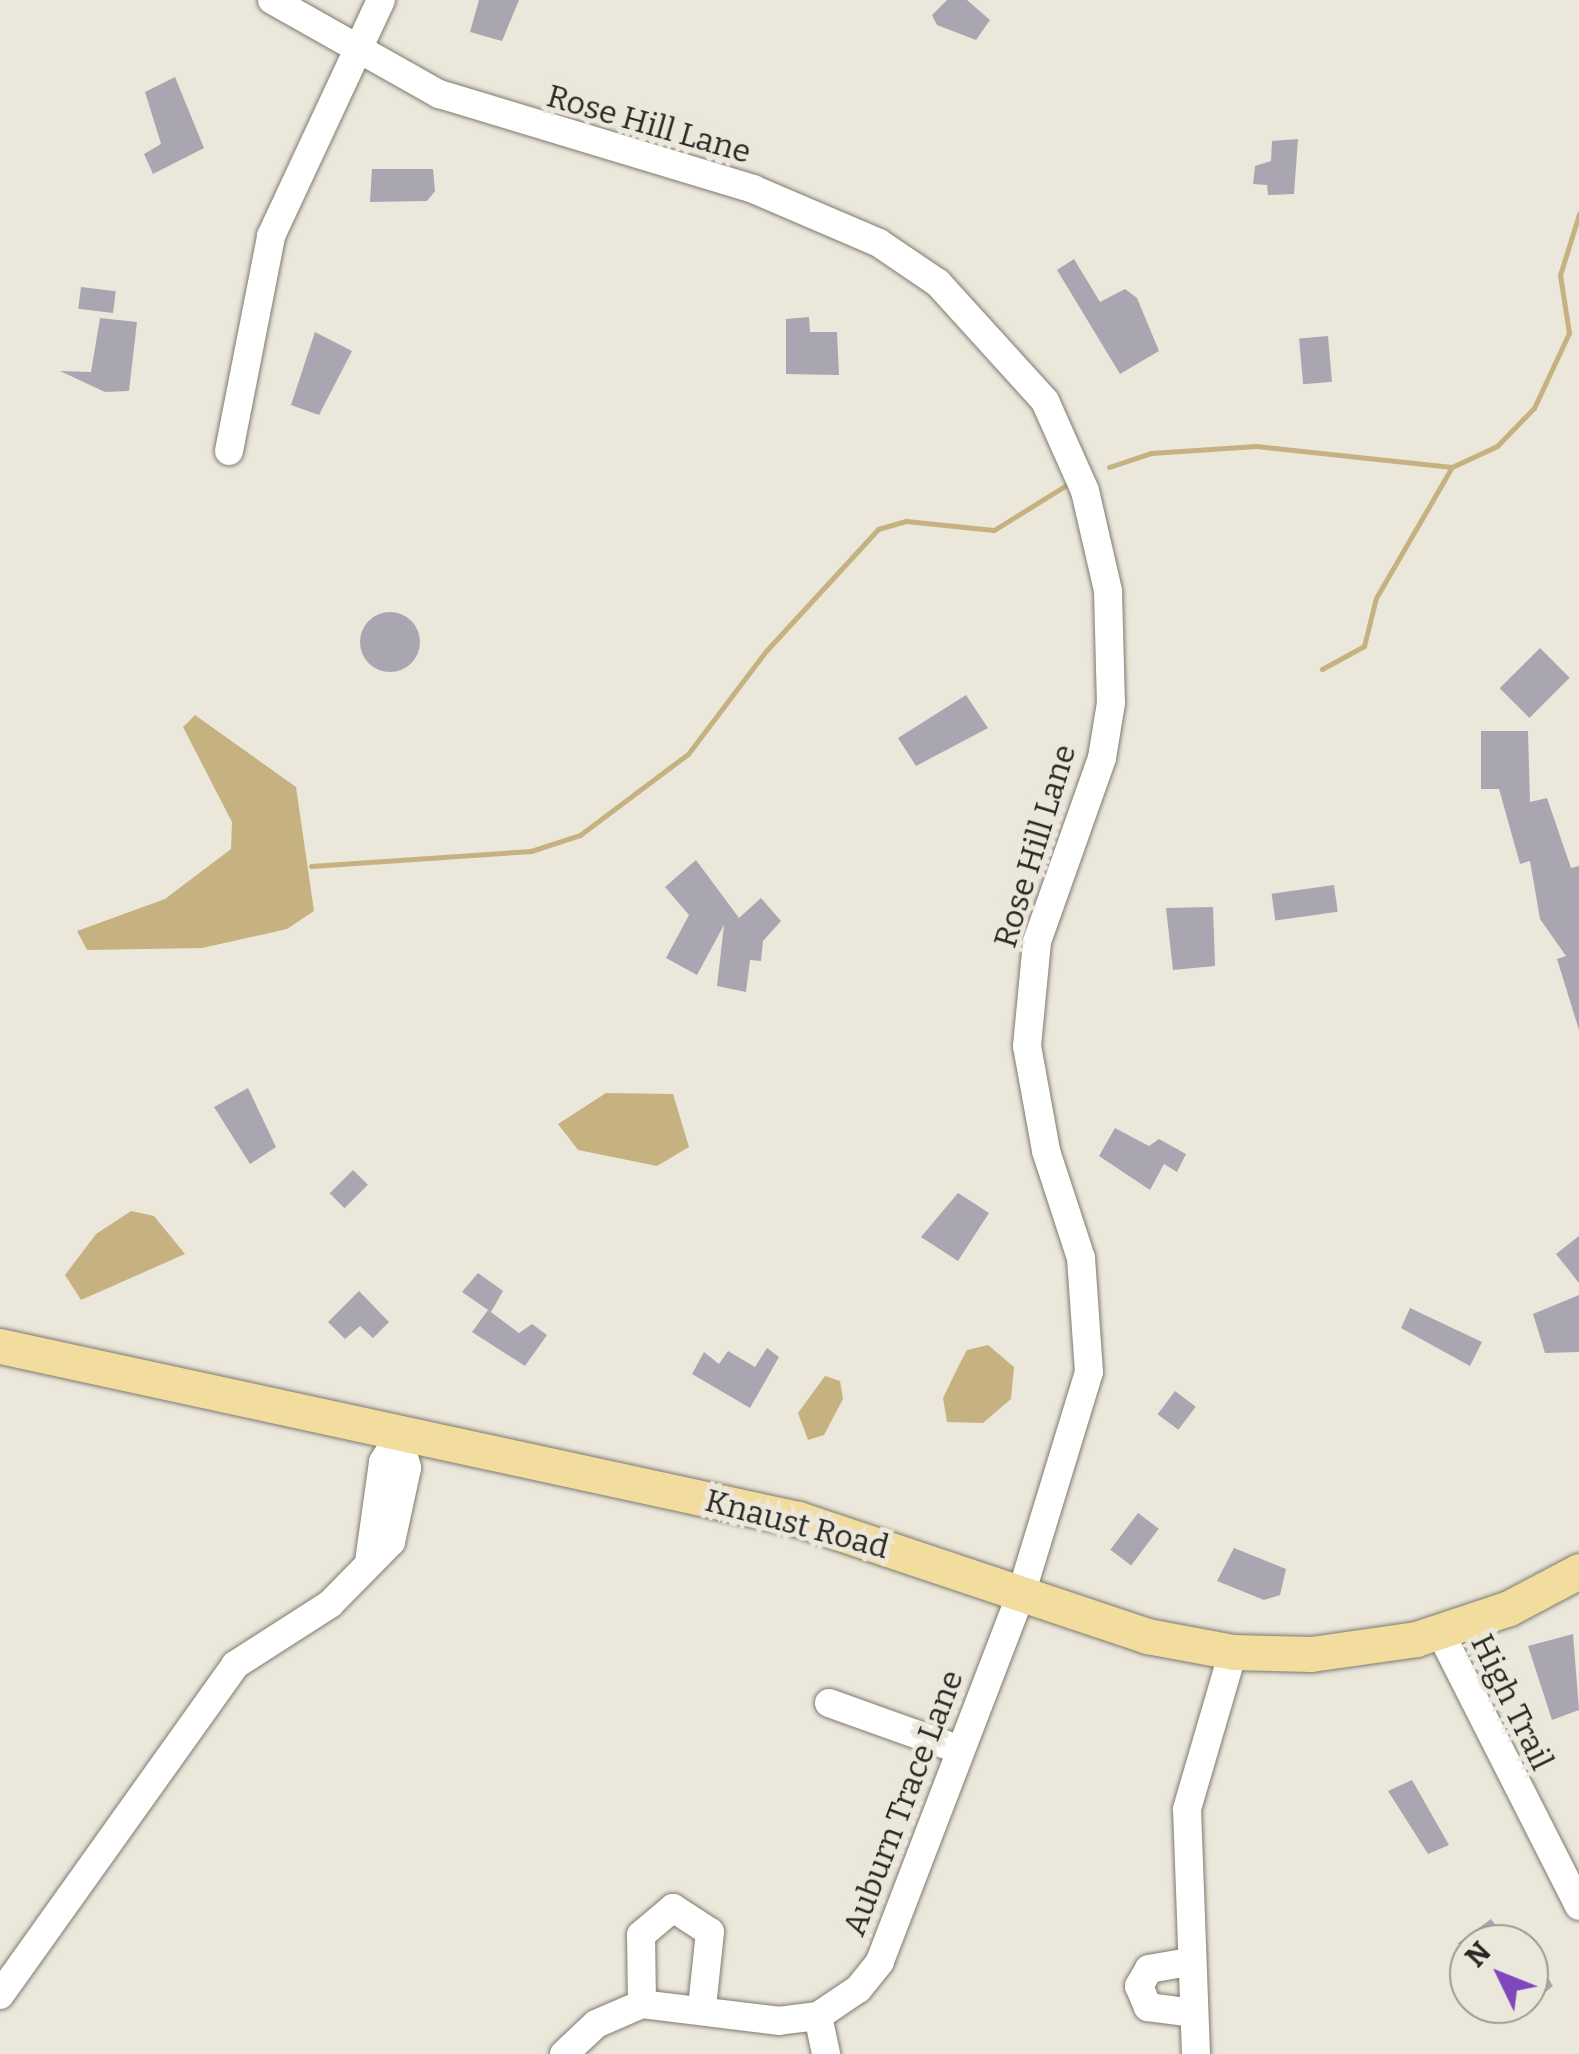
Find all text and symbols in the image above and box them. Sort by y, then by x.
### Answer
street label: Rose Hill Lane [543,77,755,171]
street label: Rose Hill Lane [986,740,1084,952]
street label: Knaust Road [701,1481,893,1567]
street label: High Trail [1463,1628,1561,1776]
street label: Auburn Trace Lane [835,1665,971,1941]
north arrow [1449,1924,1549,2024]
text: N [1459,1935,1498,1974]

